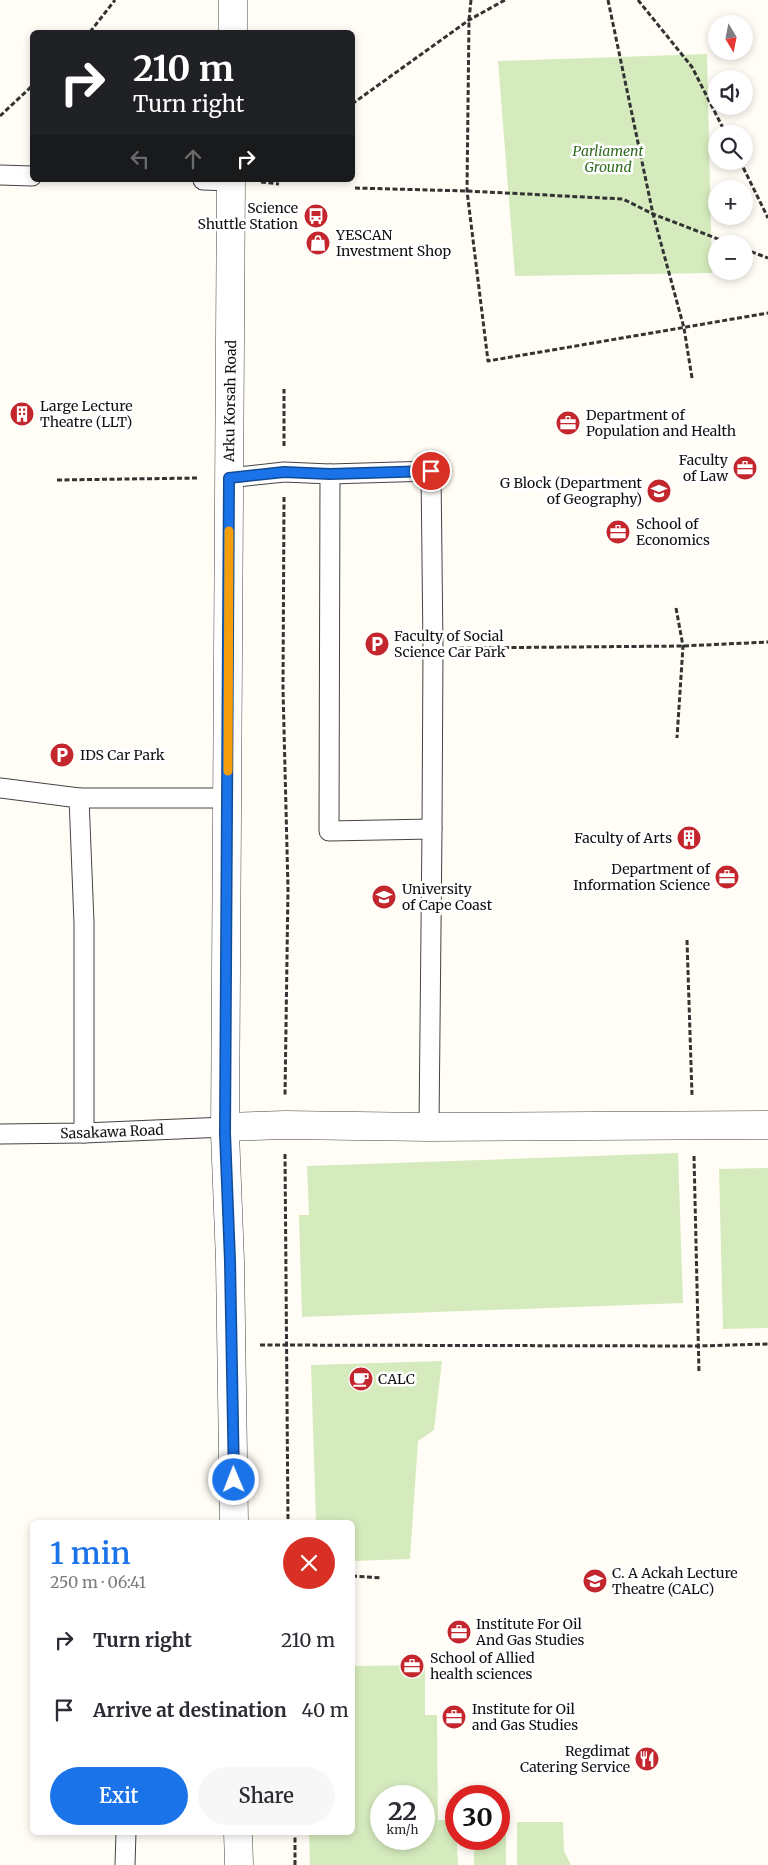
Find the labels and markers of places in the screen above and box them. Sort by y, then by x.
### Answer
place label: Science Shuttle Station [198,199,298,233]
bus stop icon: Science Shuttle Station [303,203,329,229]
place label: YESCAN Investment Shop [335,226,451,260]
shop icon: YESCAN Investment Shop [305,230,331,256]
place label: Large Lecture Theatre (LLT) [40,397,133,431]
building icon: Large Lecture Theatre (LLT) [9,401,35,427]
place label: Department of Population and Health [586,406,736,440]
office icon: Department of Population and Health [555,410,581,436]
pin [410,450,452,492]
place label: Faculty of Law [679,451,729,485]
office icon: Faculty of Law [732,455,758,481]
place label: G Block (Department of Geography) [500,474,643,508]
school or university icon: G Block (Department of Geography) [646,478,672,504]
place label: School of Economics [636,515,710,549]
office icon: School of Economics [605,519,631,545]
place label: Faculty of Social Science Car Park [394,627,506,661]
parking icon: Faculty of Social Science Car Park [364,631,390,657]
parking icon: IDS Car Park [49,742,75,768]
place label: IDS Car Park [80,746,165,764]
building icon: Faculty of Arts [676,825,702,851]
place label: Faculty of Arts [574,829,672,847]
place label: Department of Information Science [573,860,711,894]
office icon: Department of Information Science [714,864,740,890]
place label: University of Cape Coast [402,880,493,914]
school or university icon: University of Cape Coast [371,884,397,910]
cafe icon: CALC [348,1366,374,1392]
place label: CALC [378,1370,415,1388]
place label: C. A Ackah Lecture Theatre (CALC) [612,1564,738,1598]
school or university icon: C. A Ackah Lecture Theatre (CALC) [582,1568,608,1594]
place label: Institute For Oil And Gas Studies [475,1615,585,1649]
office icon: Institute For Oil And Gas Studies [446,1619,472,1645]
place label: School of Allied health sciences [430,1649,535,1683]
office icon: School of Allied health sciences [399,1653,425,1679]
place label: Institute for Oil and Gas Studies [472,1700,578,1734]
office icon: Institute for Oil and Gas Studies [441,1704,467,1730]
place label: Regdimat Catering Service [520,1742,631,1776]
restaurant icon: Regdimat Catering Service [634,1746,660,1772]

